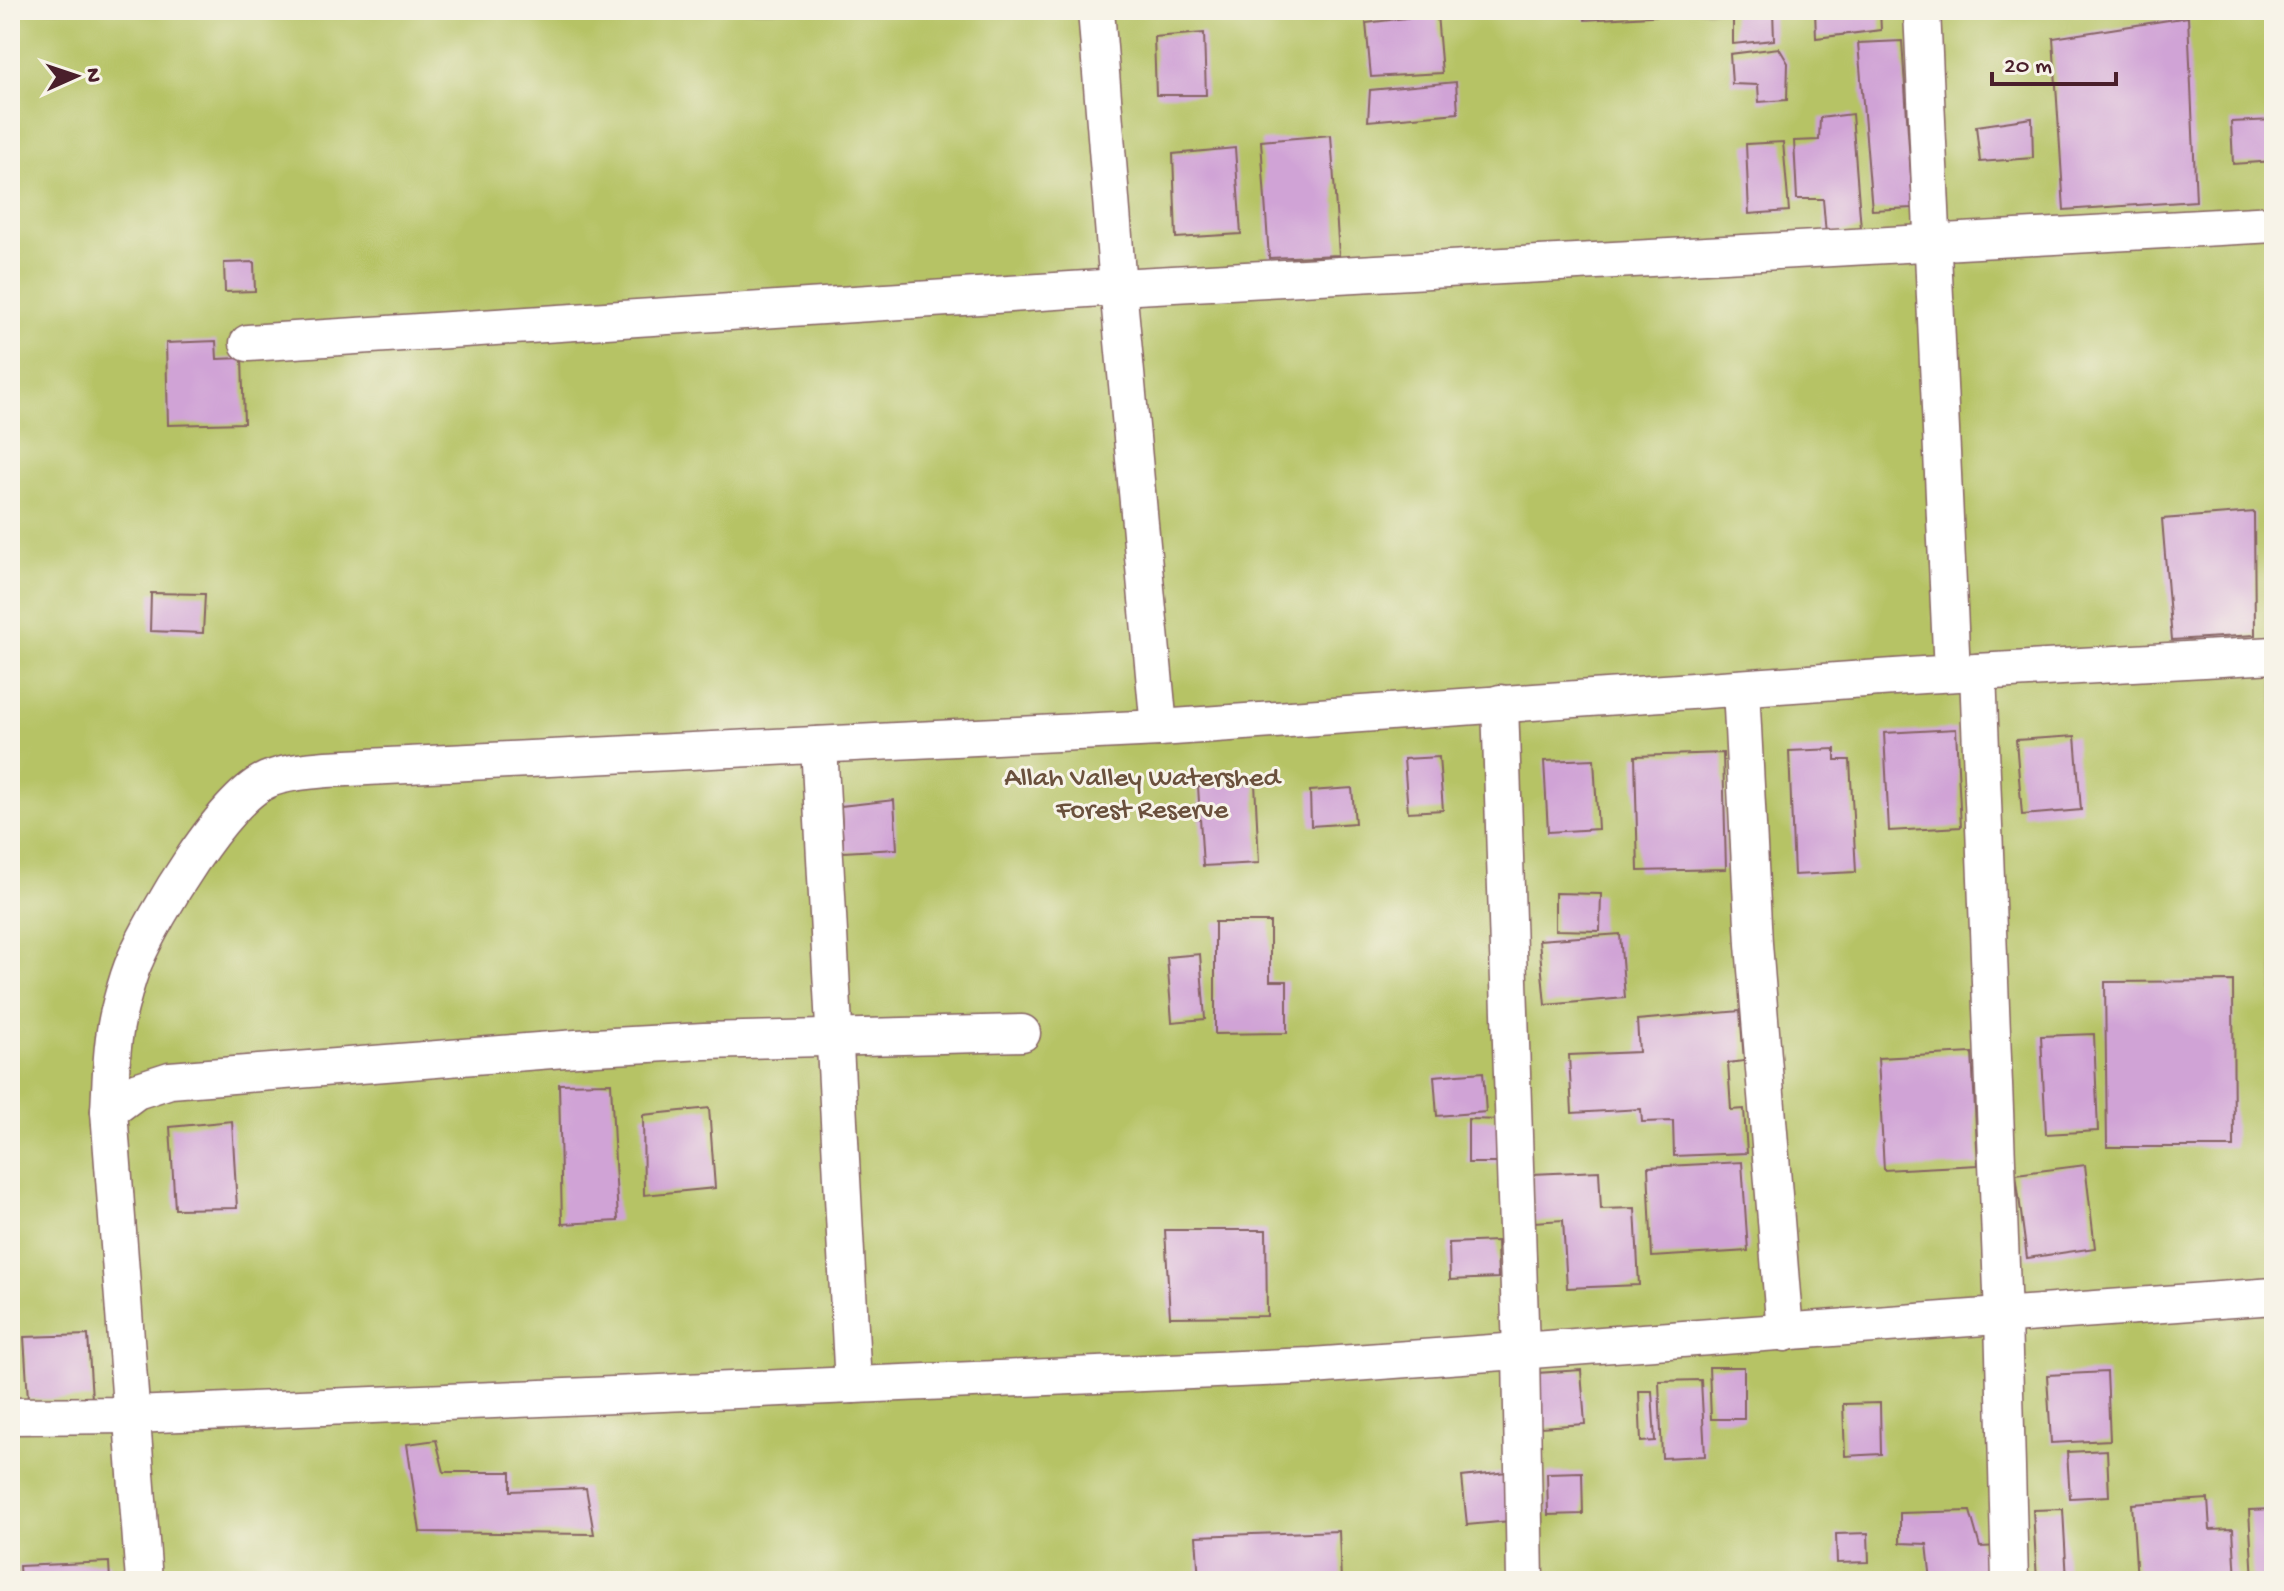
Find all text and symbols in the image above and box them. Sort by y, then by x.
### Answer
north arrow [36,36,116,116]
scale bar [1992,36,2116,86]
text: 20 m [2004,53,2052,82]
text: N [79,67,105,83]
park label: Allah Valley Watershed Forest Reserve [1004,763,1282,828]

